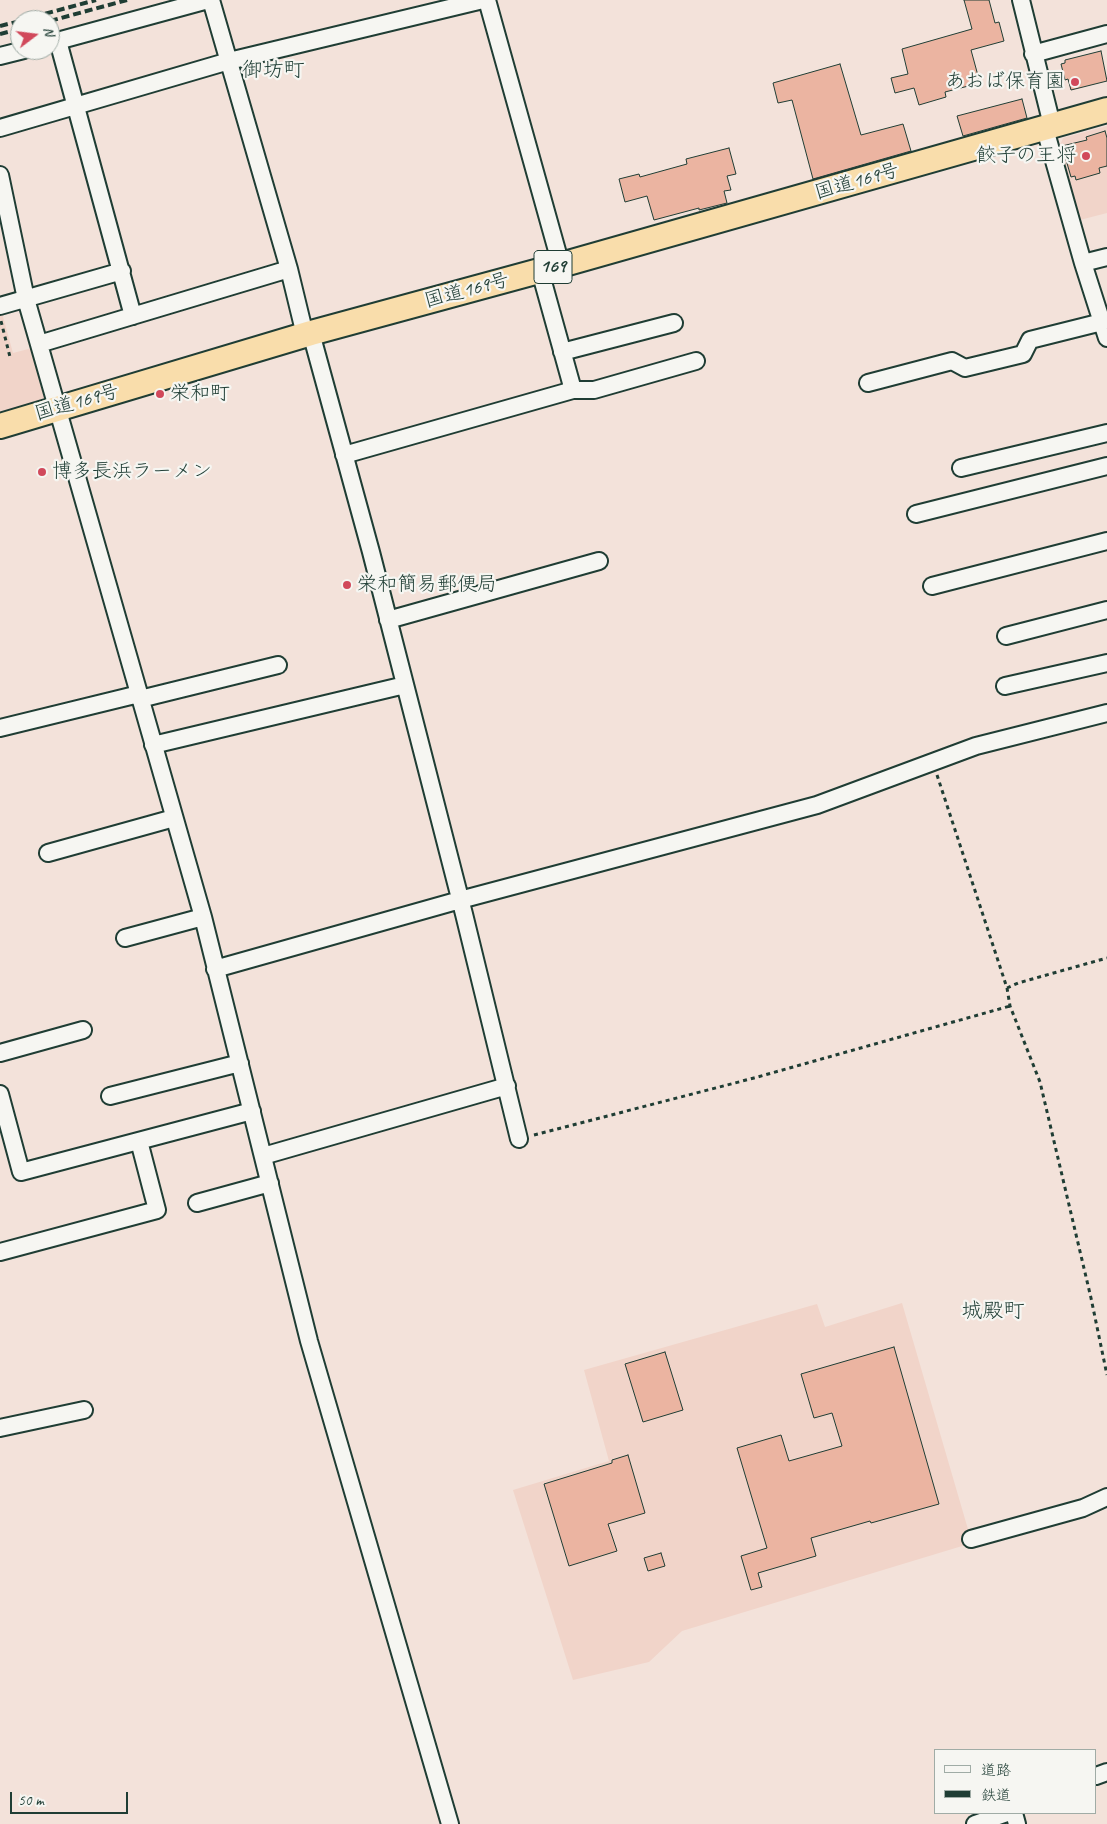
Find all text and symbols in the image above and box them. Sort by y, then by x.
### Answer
north arrow [10,10,60,60]
text: N [40,25,58,38]
district label: 御坊町 [242,57,304,83]
place label: あおば保育園 [945,70,1065,94]
marker: あおば保育園 [1069,76,1081,88]
place label: 餃子の王将 [976,144,1076,168]
marker: 餃子の王将 [1080,150,1092,162]
street label: 国道169号 [812,158,902,206]
road number: 169 [534,250,572,284]
street label: 国道169号 [422,268,512,314]
street label: 国道169号 [32,379,122,427]
place label: 栄和町 [170,382,230,406]
marker: 栄和町 [154,388,166,400]
place label: 博多長浜ラーメン [52,460,212,484]
marker: 博多長浜ラーメン [36,466,48,478]
place label: 栄和簡易郵便局 [357,573,497,597]
marker: 栄和簡易郵便局 [341,579,353,591]
district label: 城殿町 [962,1298,1024,1324]
legend [934,1749,1097,1814]
text: 道路 [981,1761,1011,1780]
scale bar [12,1782,130,1814]
text: 鉄道 [981,1786,1011,1805]
text: 50 m [18,1791,44,1810]

